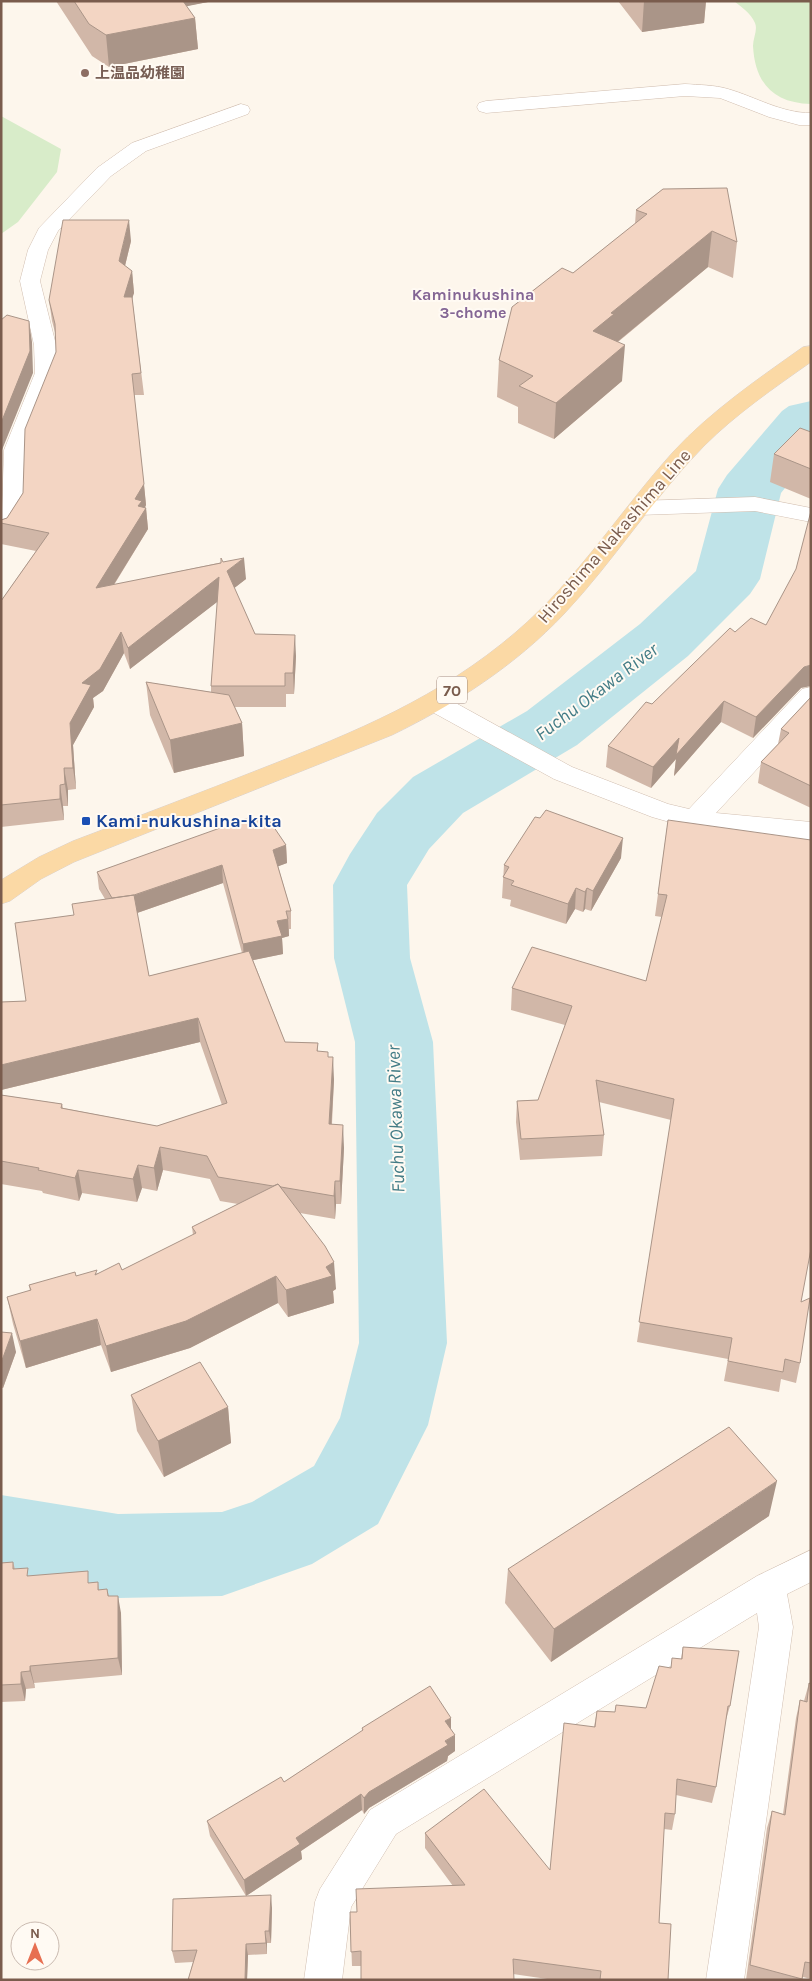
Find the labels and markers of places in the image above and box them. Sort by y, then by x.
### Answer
place label: 上温品幼稚園 [95,64,185,82]
marker: 上温品幼稚園 [79,67,91,79]
place label: Kami-nukushina-kita [96,810,282,832]
marker: Kami-nukushina-kita [80,815,92,827]

